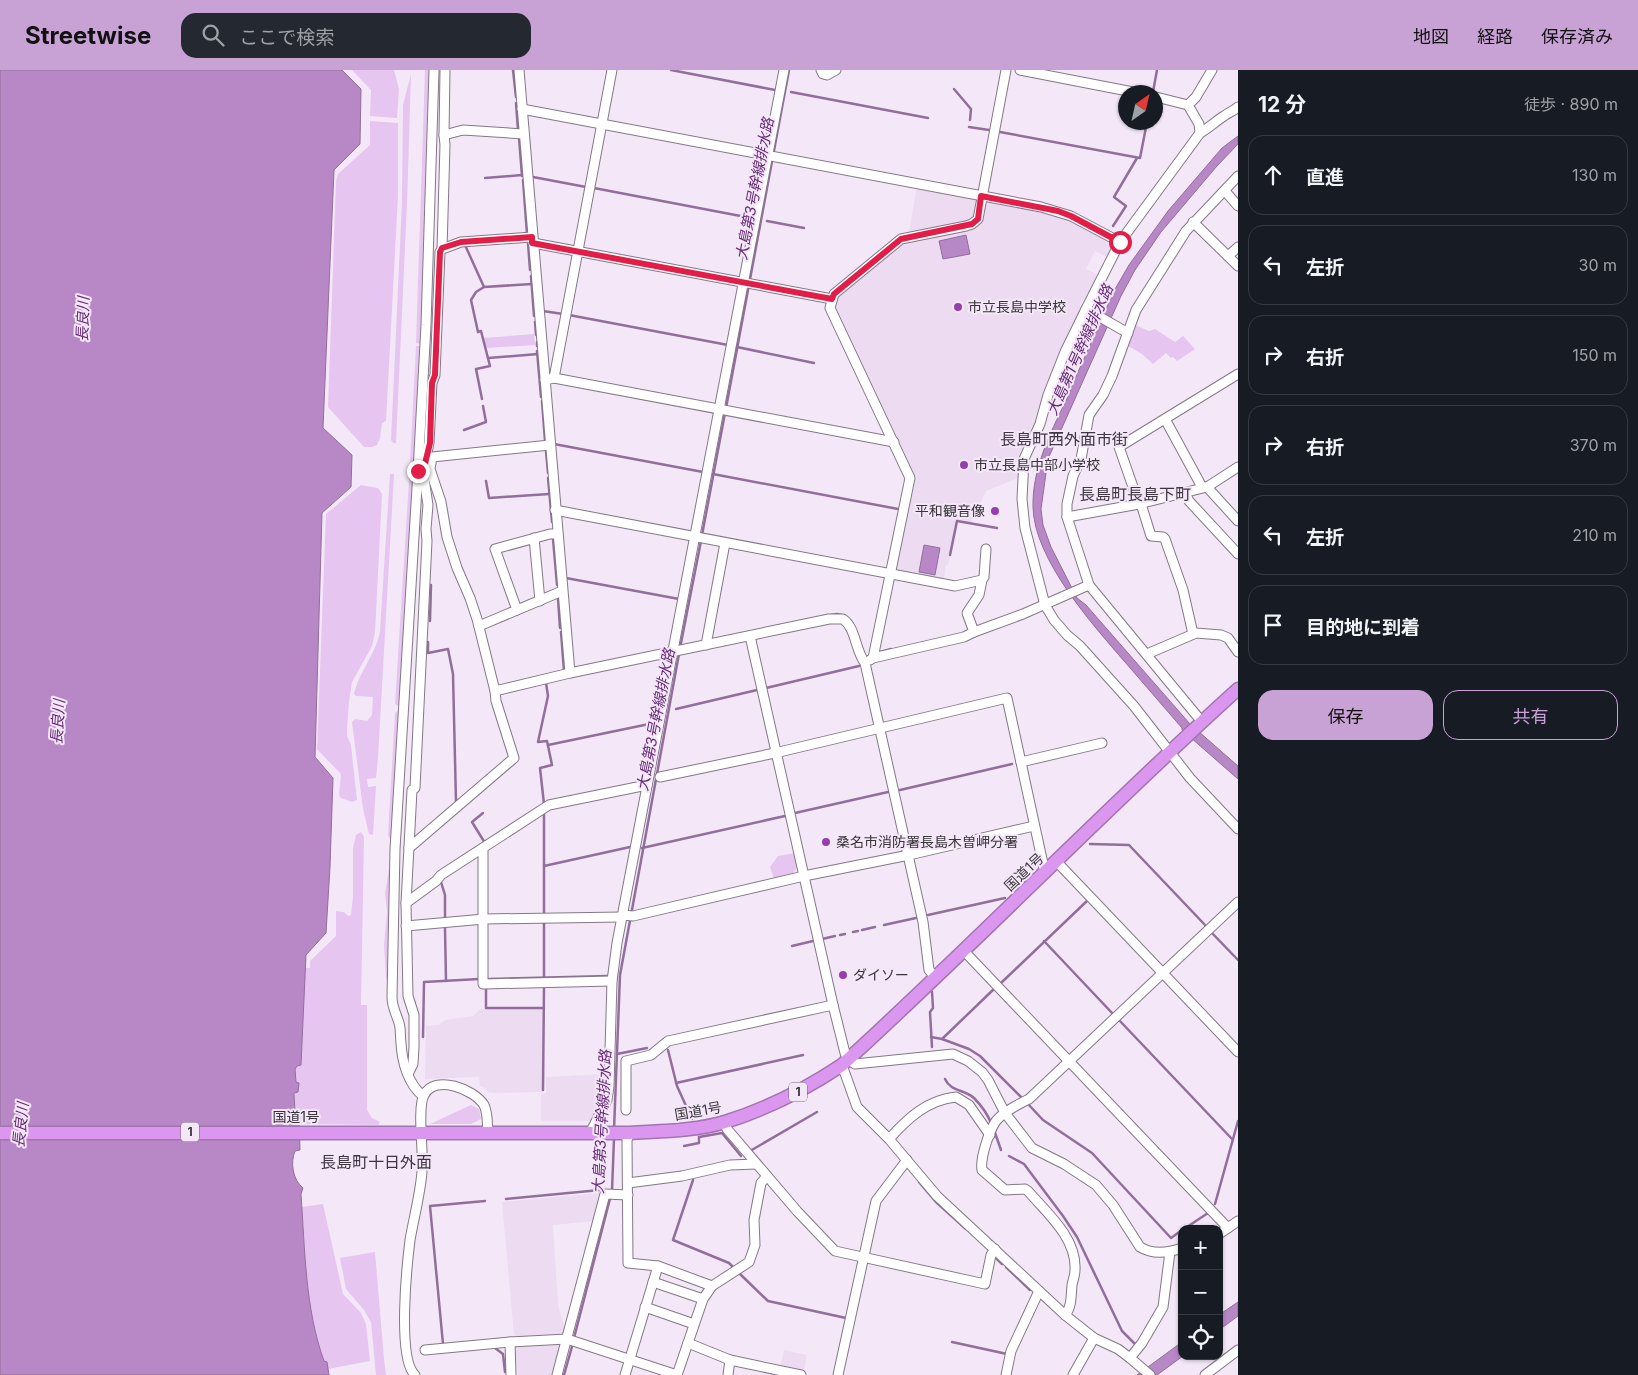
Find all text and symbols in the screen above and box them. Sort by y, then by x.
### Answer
search box [181,13,531,58]
text: Streetwise [25,21,151,50]
icon: search [199,21,227,49]
text: ここで検索 [239,26,334,49]
text: 地図 [1413,26,1449,47]
text: 経路 [1477,26,1513,47]
text: 保存済み [1541,26,1613,47]
north arrow [1118,85,1163,130]
text: 12 分 [1258,92,1306,117]
text: 徒歩 · 890 m [1524,94,1618,114]
water label: 大島第3号幹線排水路 [731,114,778,262]
icon: ahead [1259,161,1287,189]
text: 130 m [1572,165,1617,185]
text: 直進 [1306,166,1344,189]
route start [1109,231,1132,254]
icon: left [1259,251,1287,279]
text: 30 m [1579,255,1617,275]
text: 左折 [1306,256,1344,279]
water label: 大島第1号幹線排水路 [1042,280,1118,418]
water label: 長良川 [72,294,93,342]
place label: 市立長島中学校 [968,298,1066,315]
marker: 市立長島中学校 [952,301,964,313]
icon: right [1259,341,1287,369]
text: 150 m [1572,345,1617,365]
text: 右折 [1306,346,1344,369]
district label: 長島町西外面市街 [1000,429,1128,449]
icon: right [1259,431,1287,459]
text: 370 m [1570,435,1617,455]
text: 右折 [1306,436,1344,459]
place label: 市立長島中部小学校 [974,456,1100,473]
marker: 市立長島中部小学校 [958,459,970,471]
route end [407,460,430,483]
district label: 長島町長島下町 [1079,484,1191,504]
place label: 平和観音像 [915,502,985,519]
marker: 平和観音像 [989,505,1001,517]
icon: left [1259,521,1287,549]
text: 210 m [1572,525,1617,545]
text: 左折 [1306,526,1344,549]
icon: arrive [1259,611,1287,639]
text: 目的地に到着 [1306,616,1420,639]
water label: 大島第3号幹線排水路 [632,645,679,793]
button: 保存 [1258,690,1433,740]
button: 共有 [1443,690,1618,740]
water label: 長良川 [46,697,69,745]
place label: 桑名市消防署長島木曽岬分署 [836,833,1018,850]
marker: 桑名市消防署長島木曽岬分署 [820,836,832,848]
street label: 国道1号 [1000,849,1047,894]
place label: ダイソー [853,966,909,983]
marker: ダイソー [837,969,849,981]
water label: 大島第3号幹線排水路 [588,1047,615,1195]
road number: 1 [789,1082,807,1102]
street label: 国道1号 [673,1098,723,1123]
water label: 長良川 [9,1100,33,1148]
street label: 国道1号 [272,1108,320,1125]
road number: 1 [181,1122,199,1142]
district label: 長島町十日外面 [320,1152,432,1172]
map controls [1178,1225,1223,1360]
button: + [1178,1225,1223,1270]
button: − [1178,1270,1223,1315]
button: locate [1178,1315,1223,1360]

